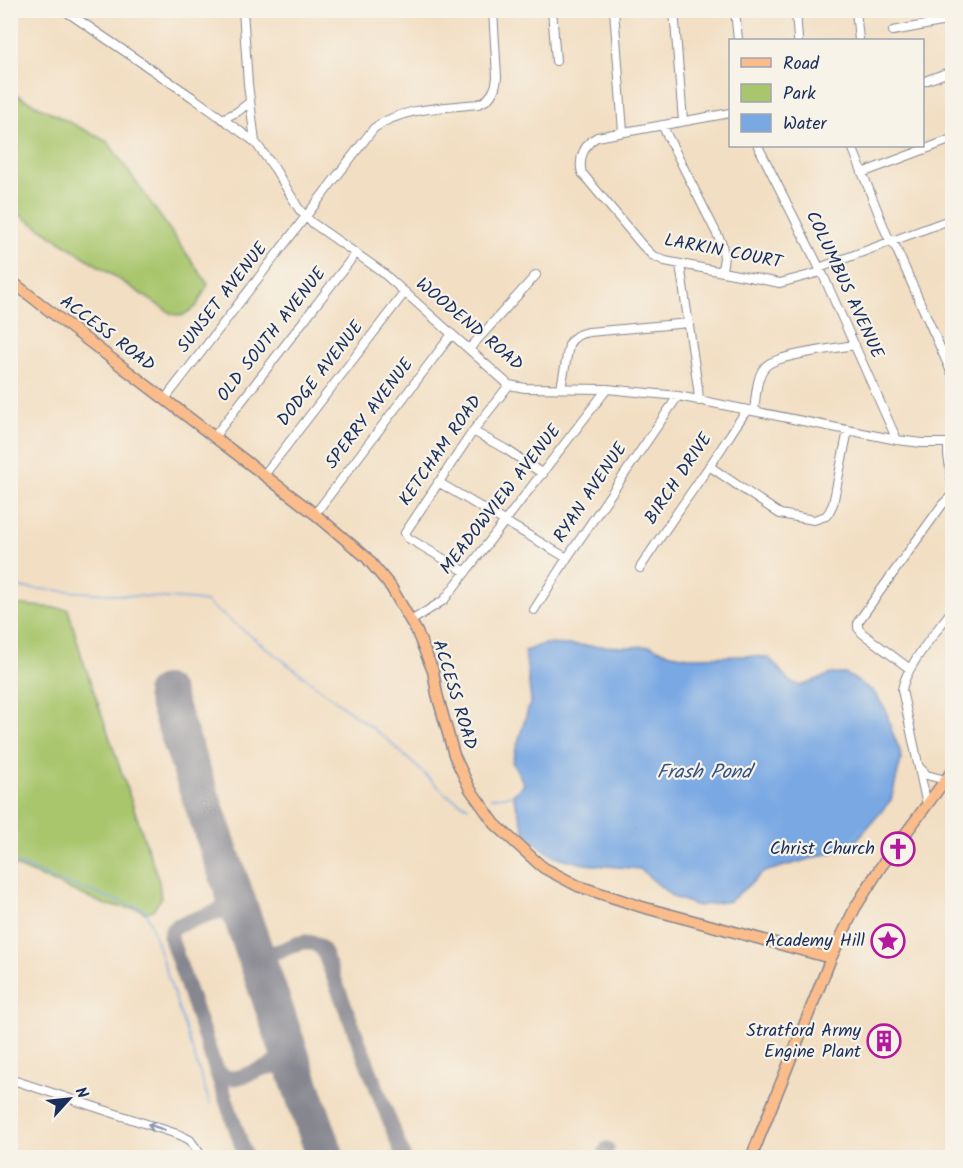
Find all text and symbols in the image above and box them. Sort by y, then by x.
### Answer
legend [729,39,924,147]
text: Road [783,50,820,79]
text: Park [783,80,816,109]
text: Water [783,110,828,139]
street label: COLUMBUS AVENUE [797,206,891,364]
street label: LARKIN COURT [662,226,786,278]
street label: SUNSET AVENUE [170,236,276,360]
street label: OLD SOUTH AVENUE [210,261,334,409]
street label: WOODEND ROAD [409,271,530,379]
street label: ACCESS ROAD [53,288,161,380]
street label: DODGE AVENUE [270,314,372,433]
street label: SPERRY AVENUE [318,352,422,476]
street label: KETCHAM ROAD [392,389,490,513]
street label: MEADOWVIEW AVENUE [433,418,569,581]
street label: BIRCH DRIVE [637,427,721,531]
street label: RYAN AVENUE [547,437,636,549]
street label: ACCESS ROAD [424,636,485,754]
water label: Frash Pond [657,757,756,789]
church icon: Christ Church [880,831,916,867]
place label: Christ Church [770,835,875,864]
place icon: Academy Hill [870,923,906,959]
place label: Academy Hill [765,927,866,956]
place label: Stratford Army Engine Plant [746,1017,862,1067]
building icon: Stratford Army Engine Plant [866,1023,902,1059]
north arrow [39,1069,99,1129]
text: N [68,1083,94,1103]
one-way arrow [147,1121,166,1132]

